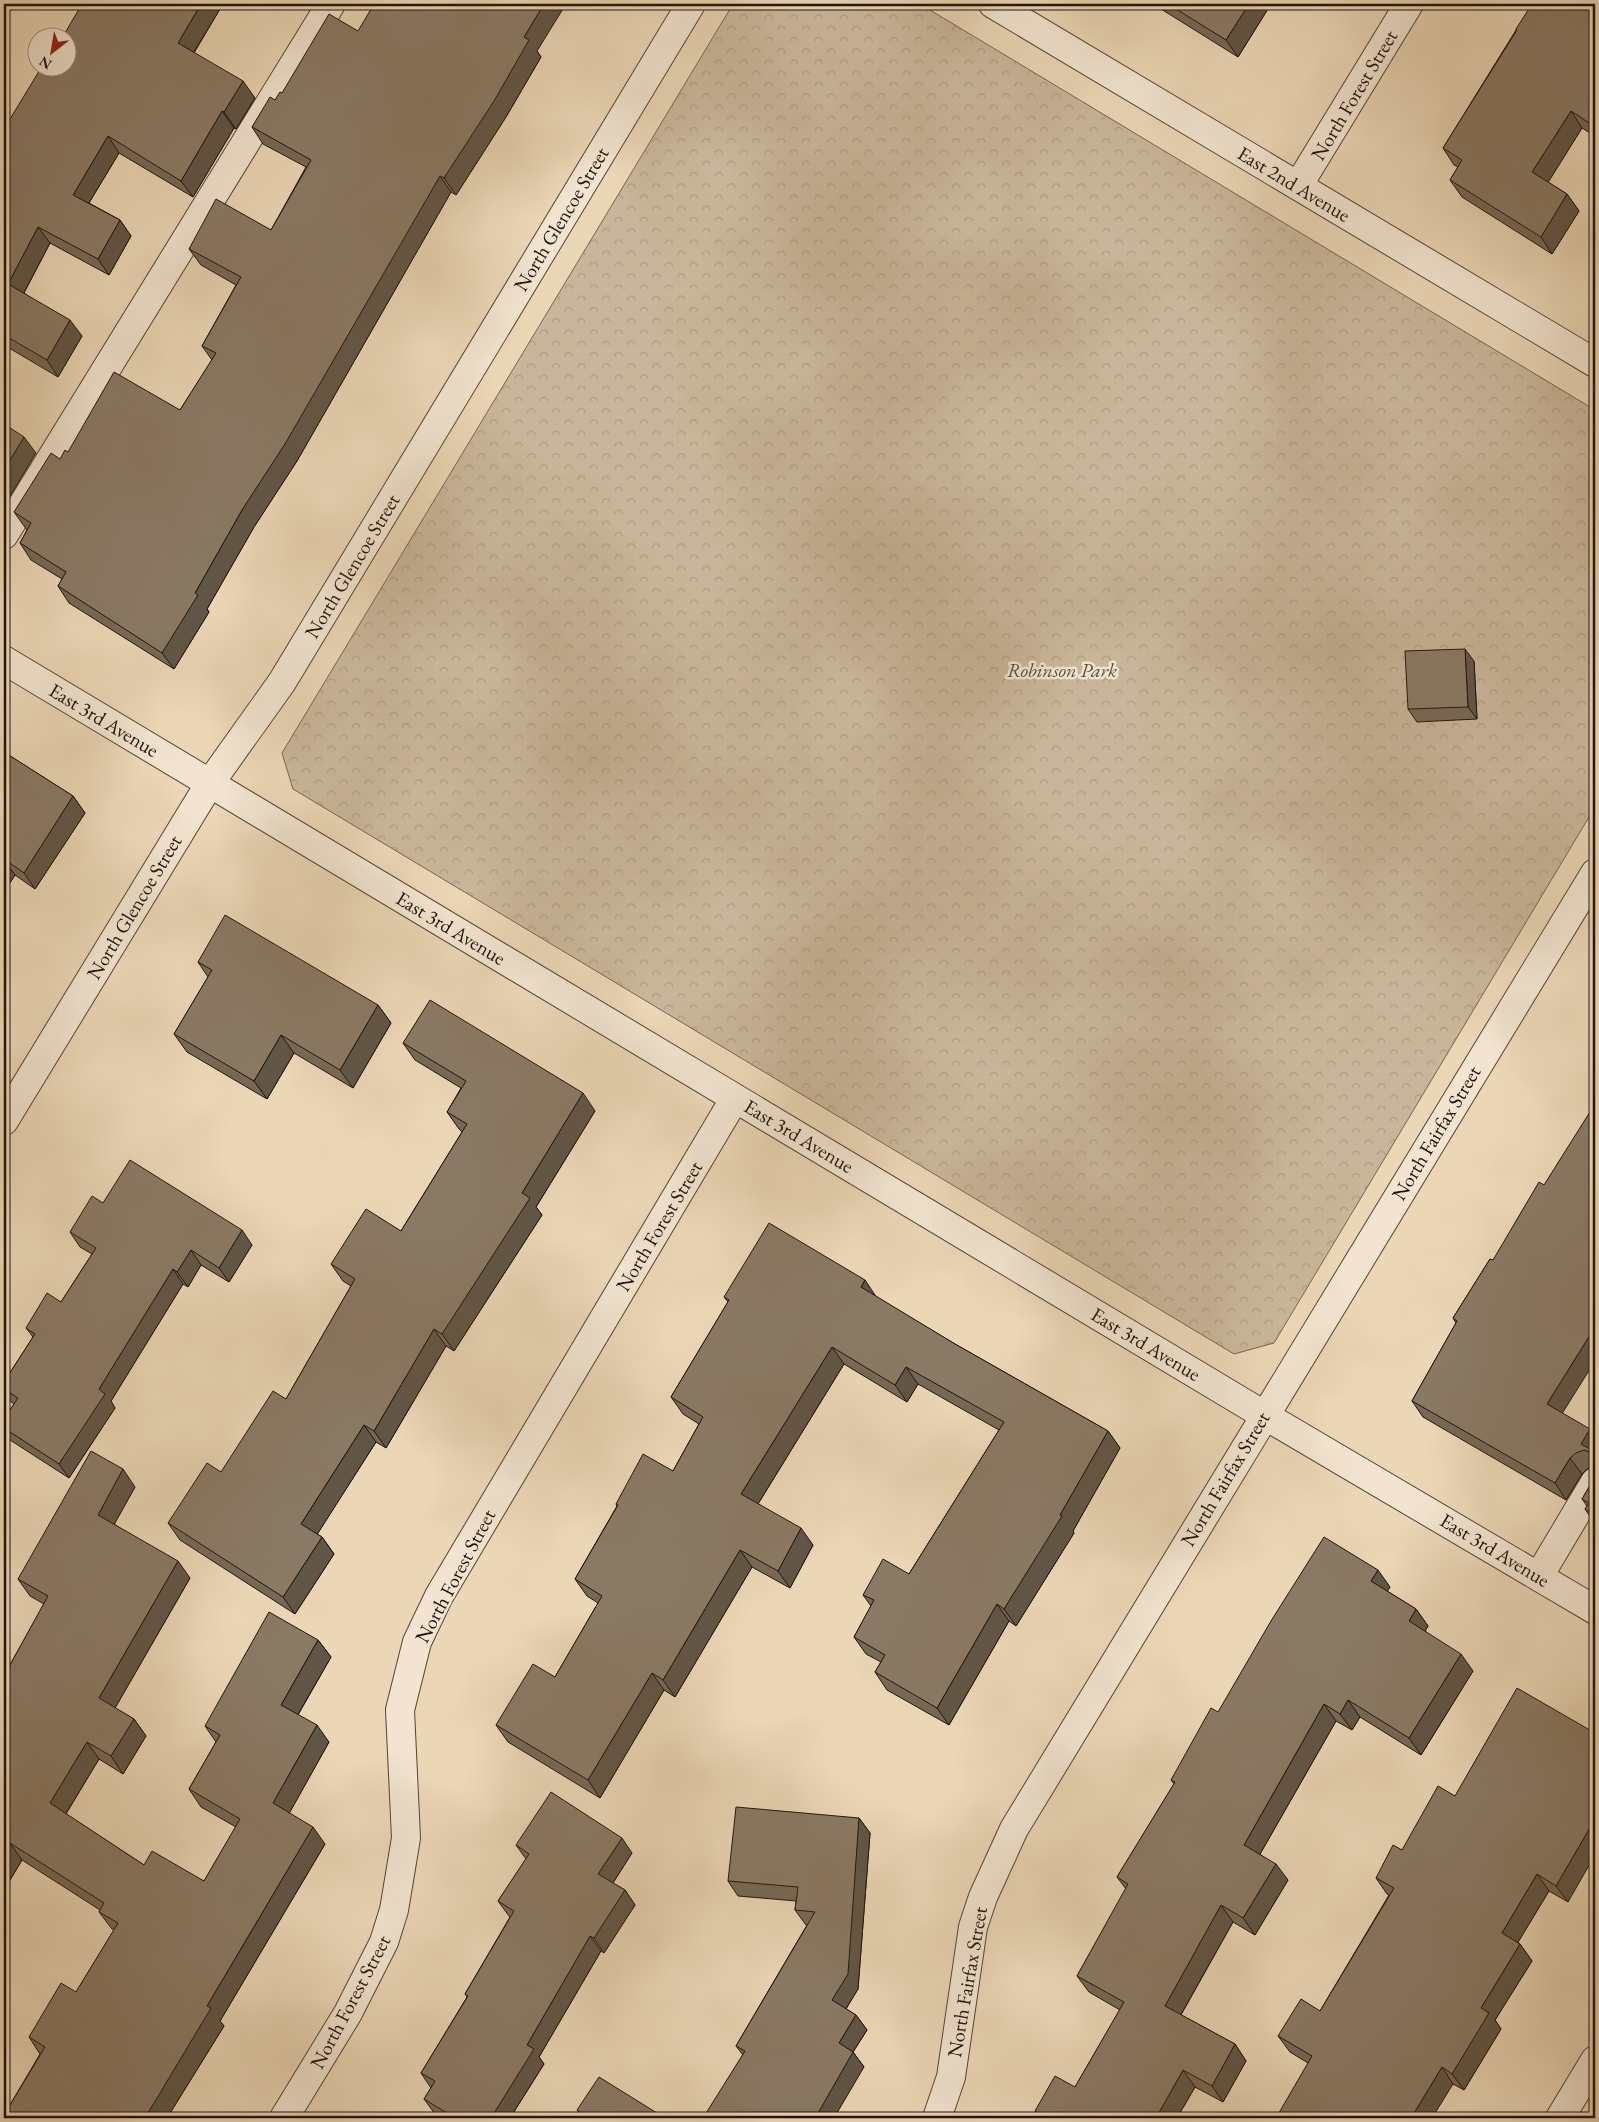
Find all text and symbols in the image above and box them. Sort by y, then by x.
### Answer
street label: North Forest Street [1305,24,1404,165]
north arrow [28,28,78,78]
text: N [35,52,55,74]
street label: East 2nd Avenue [1233,140,1355,228]
street label: North Glencoe Street [508,141,615,296]
street label: North Glencoe Street [299,488,406,643]
park label: Robinson Park [1007,657,1117,683]
street label: East 3rd Avenue [44,677,164,763]
street label: North Glencoe Street [81,829,188,984]
street label: East 3rd Avenue [391,885,511,971]
street label: North Fairfax Street [1386,1060,1487,1205]
street label: East 3rd Avenue [739,1093,859,1179]
street label: North Forest Street [610,1155,709,1296]
street label: East 3rd Avenue [1086,1301,1206,1387]
street label: North Fairfax Street [1175,1406,1276,1551]
street label: North Forest Street [409,1504,501,1647]
street label: East 3rd Avenue [1435,1507,1555,1593]
street label: North Fairfax Street [941,1904,993,2059]
street label: North Forest Street [304,1930,396,2073]

